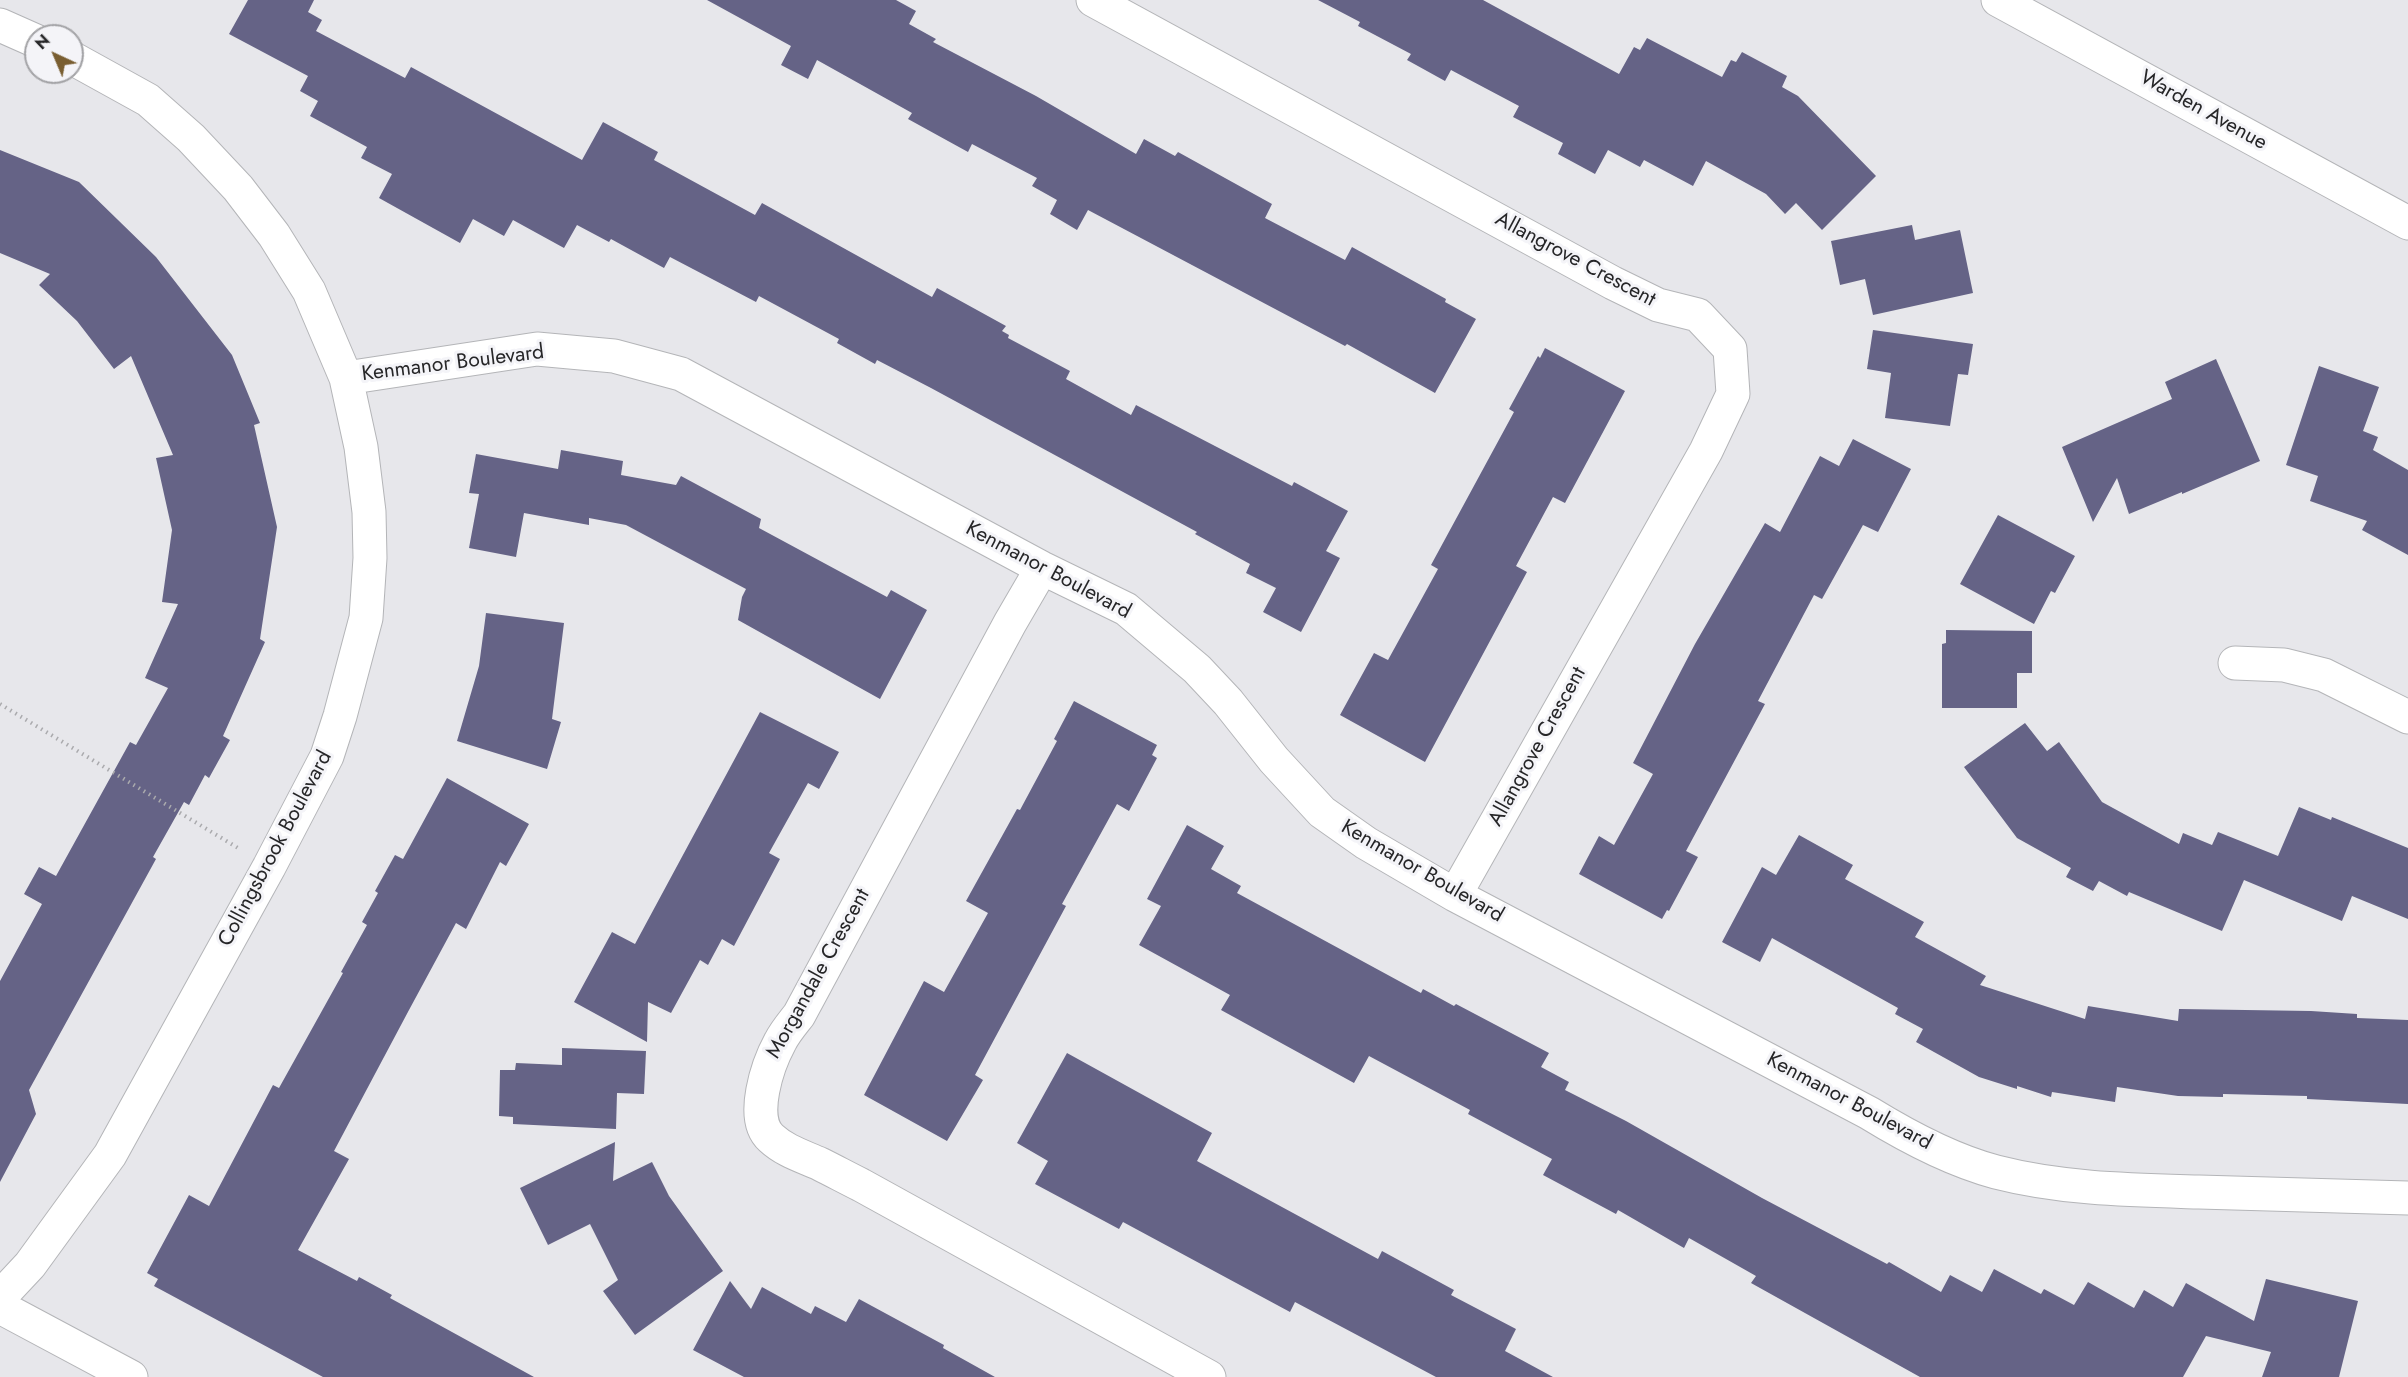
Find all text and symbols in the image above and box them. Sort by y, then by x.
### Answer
north arrow [24,24,84,84]
text: N [30,29,55,55]
street label: Warden Avenue [2135,66,2271,156]
street label: Allangrove Crescent [1490,207,1660,313]
street label: Kenmanor Boulevard [360,340,546,388]
street label: Kenmanor Boulevard [961,517,1135,625]
street label: Allangrove Crescent [1484,663,1592,831]
street label: Collingsbrook Boulevard [214,747,338,951]
street label: Kenmanor Boulevard [1336,815,1508,929]
street label: Morgandale Crescent [762,885,876,1063]
street label: Kenmanor Boulevard [1762,1048,1936,1156]

